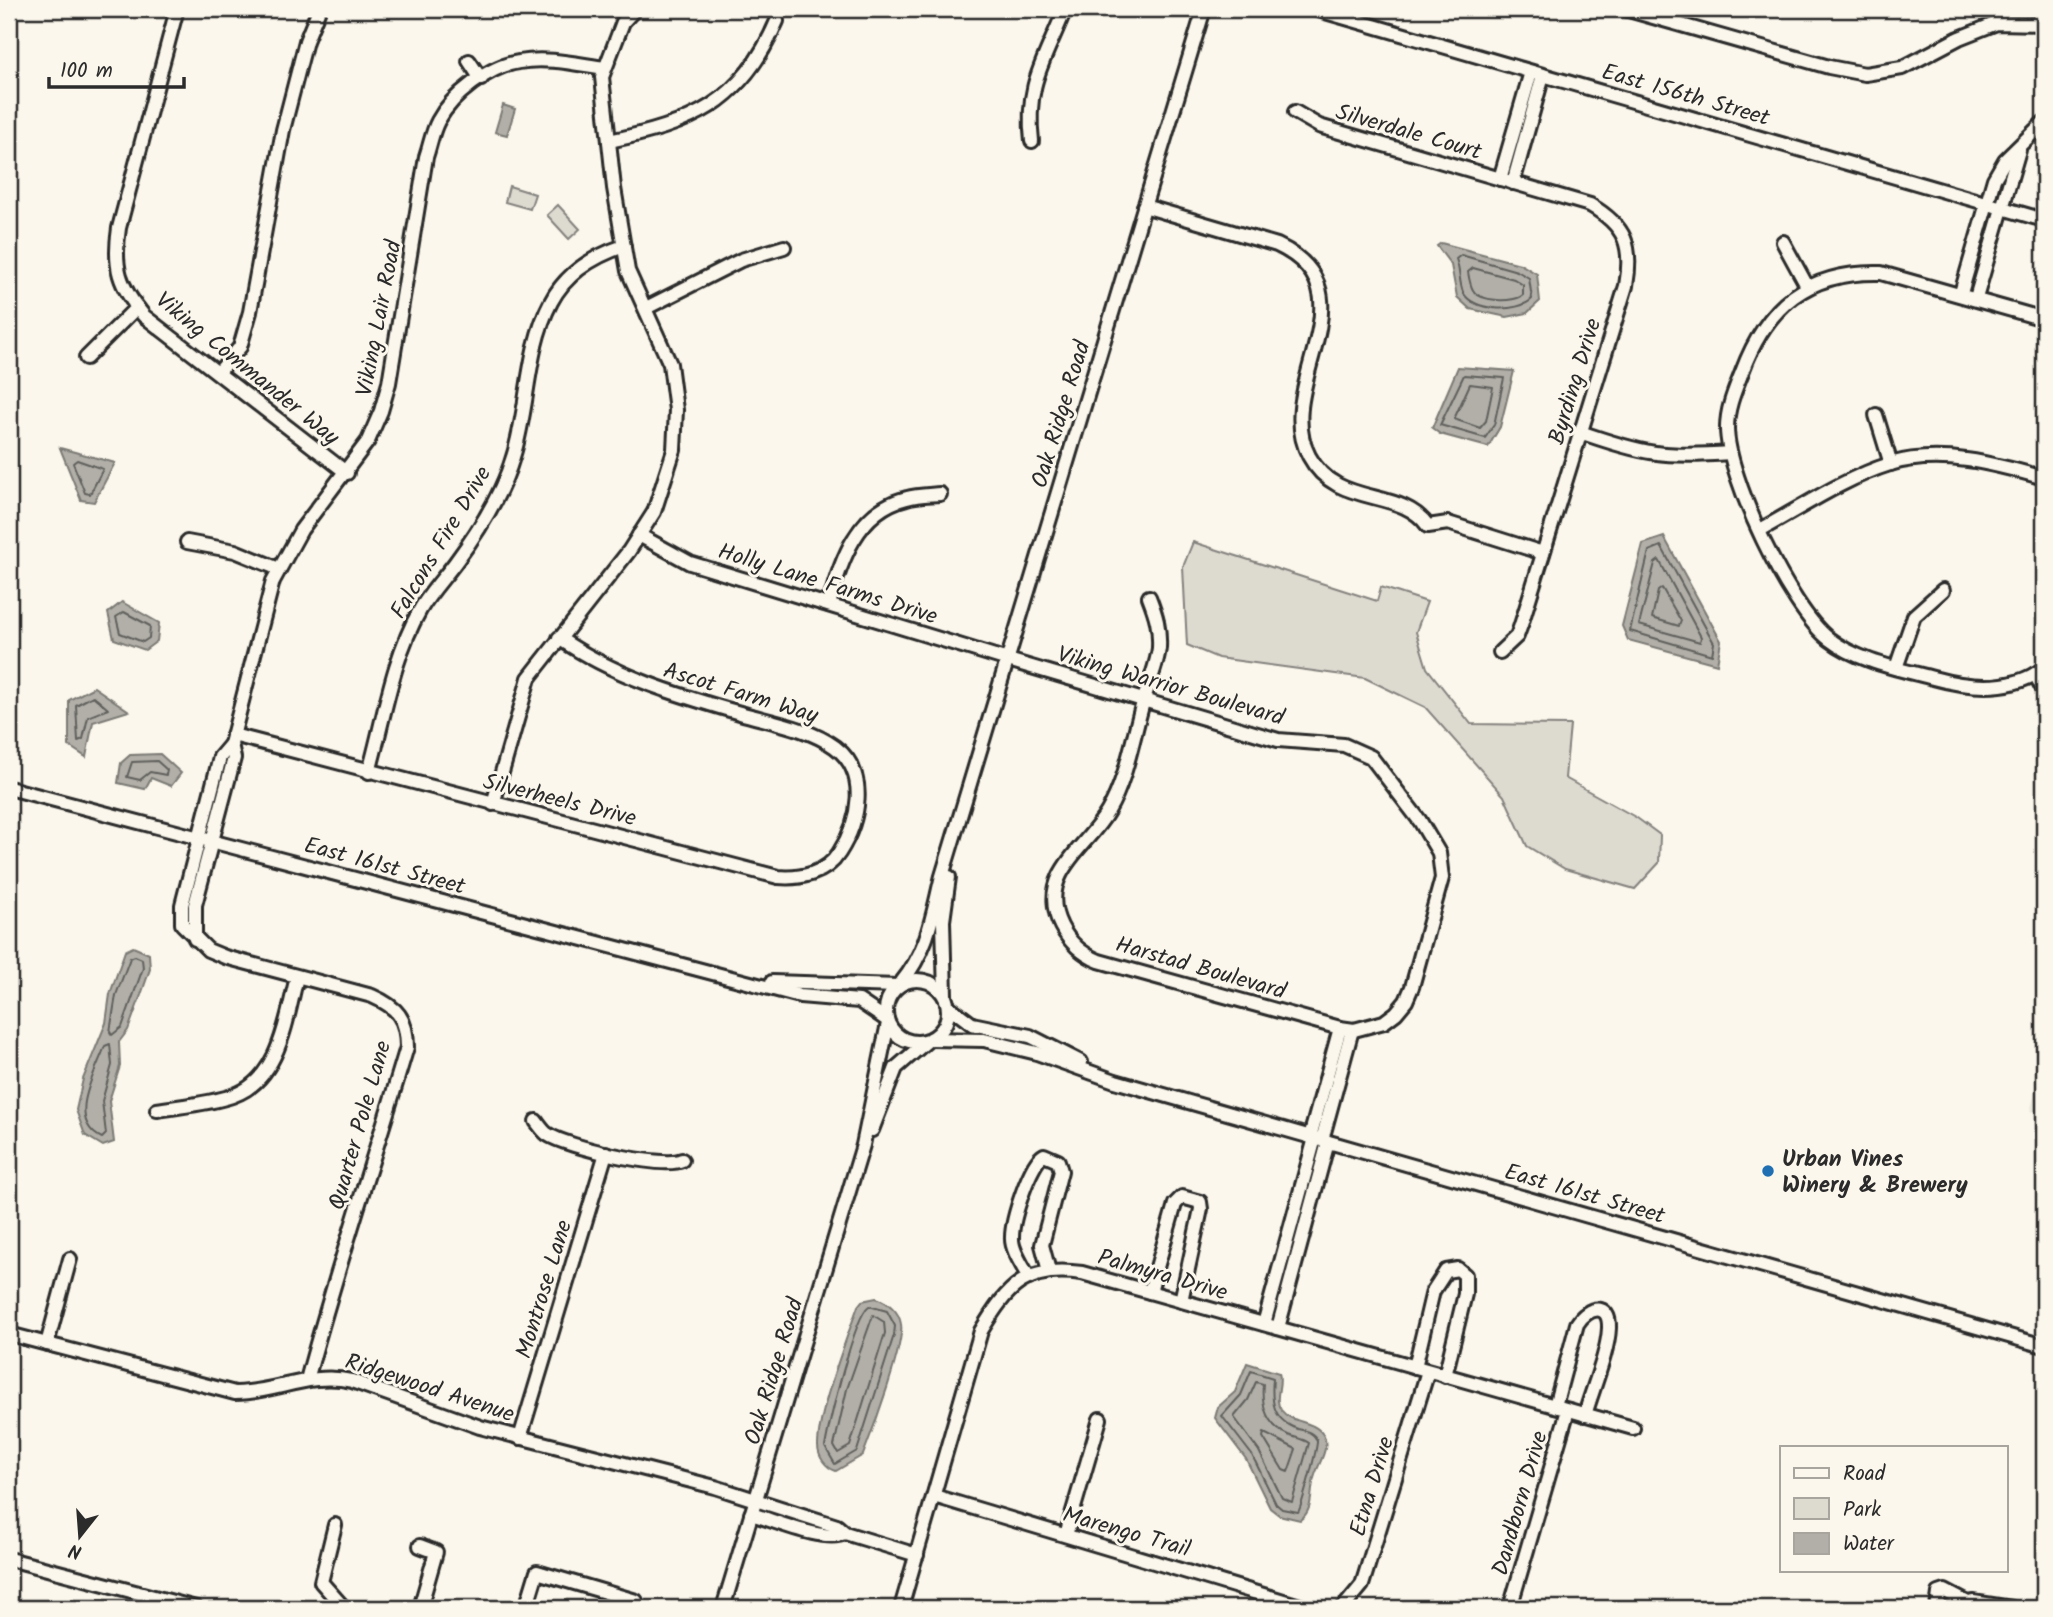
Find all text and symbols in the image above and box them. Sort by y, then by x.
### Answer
scale bar [49,46,184,90]
text: 100 m [60,55,113,88]
street label: East 156th Street [1597,55,1775,137]
street label: Silverdale Court [1331,95,1487,171]
street label: Viking Lair Road [347,237,413,399]
street label: Viking Commander Way [147,284,347,456]
street label: Byrding Drive [1540,314,1612,449]
street label: Oak Ridge Road [1022,336,1101,492]
street label: Falcons Fire Drive [382,460,502,626]
street label: Holly Lane Farms Drive [713,534,942,635]
street label: Viking Warrior Boulevard [1053,637,1289,737]
street label: Ascot Farm Way [659,653,822,735]
street label: Silverheels Drive [479,765,640,837]
street label: East 161st Street [300,828,470,906]
street label: Harstad Boulevard [1111,927,1290,1011]
street label: Quarter Pole Lane [320,1037,402,1214]
place label: Urban Vines Winery & Brewery [1782,1142,1968,1204]
street label: East 161st Street [1500,1155,1670,1235]
marker: Urban Vines Winery & Brewery [1760,1163,1776,1179]
street label: Montrose Lane [507,1216,583,1363]
street label: Palmyra Drive [1093,1240,1232,1312]
street label: Oak Ridge Road [735,1293,814,1449]
street label: Ridgewood Avenue [340,1345,519,1433]
street label: Dandborn Drive [1483,1427,1559,1580]
street label: Etna Drive [1341,1432,1405,1541]
legend [1780,1446,2008,1572]
text: Road [1843,1458,1886,1491]
text: Park [1843,1494,1881,1527]
street label: Marengo Trail [1058,1497,1195,1568]
north arrow [46,1502,116,1572]
text: Water [1843,1528,1895,1561]
text: N [65,1534,86,1566]

